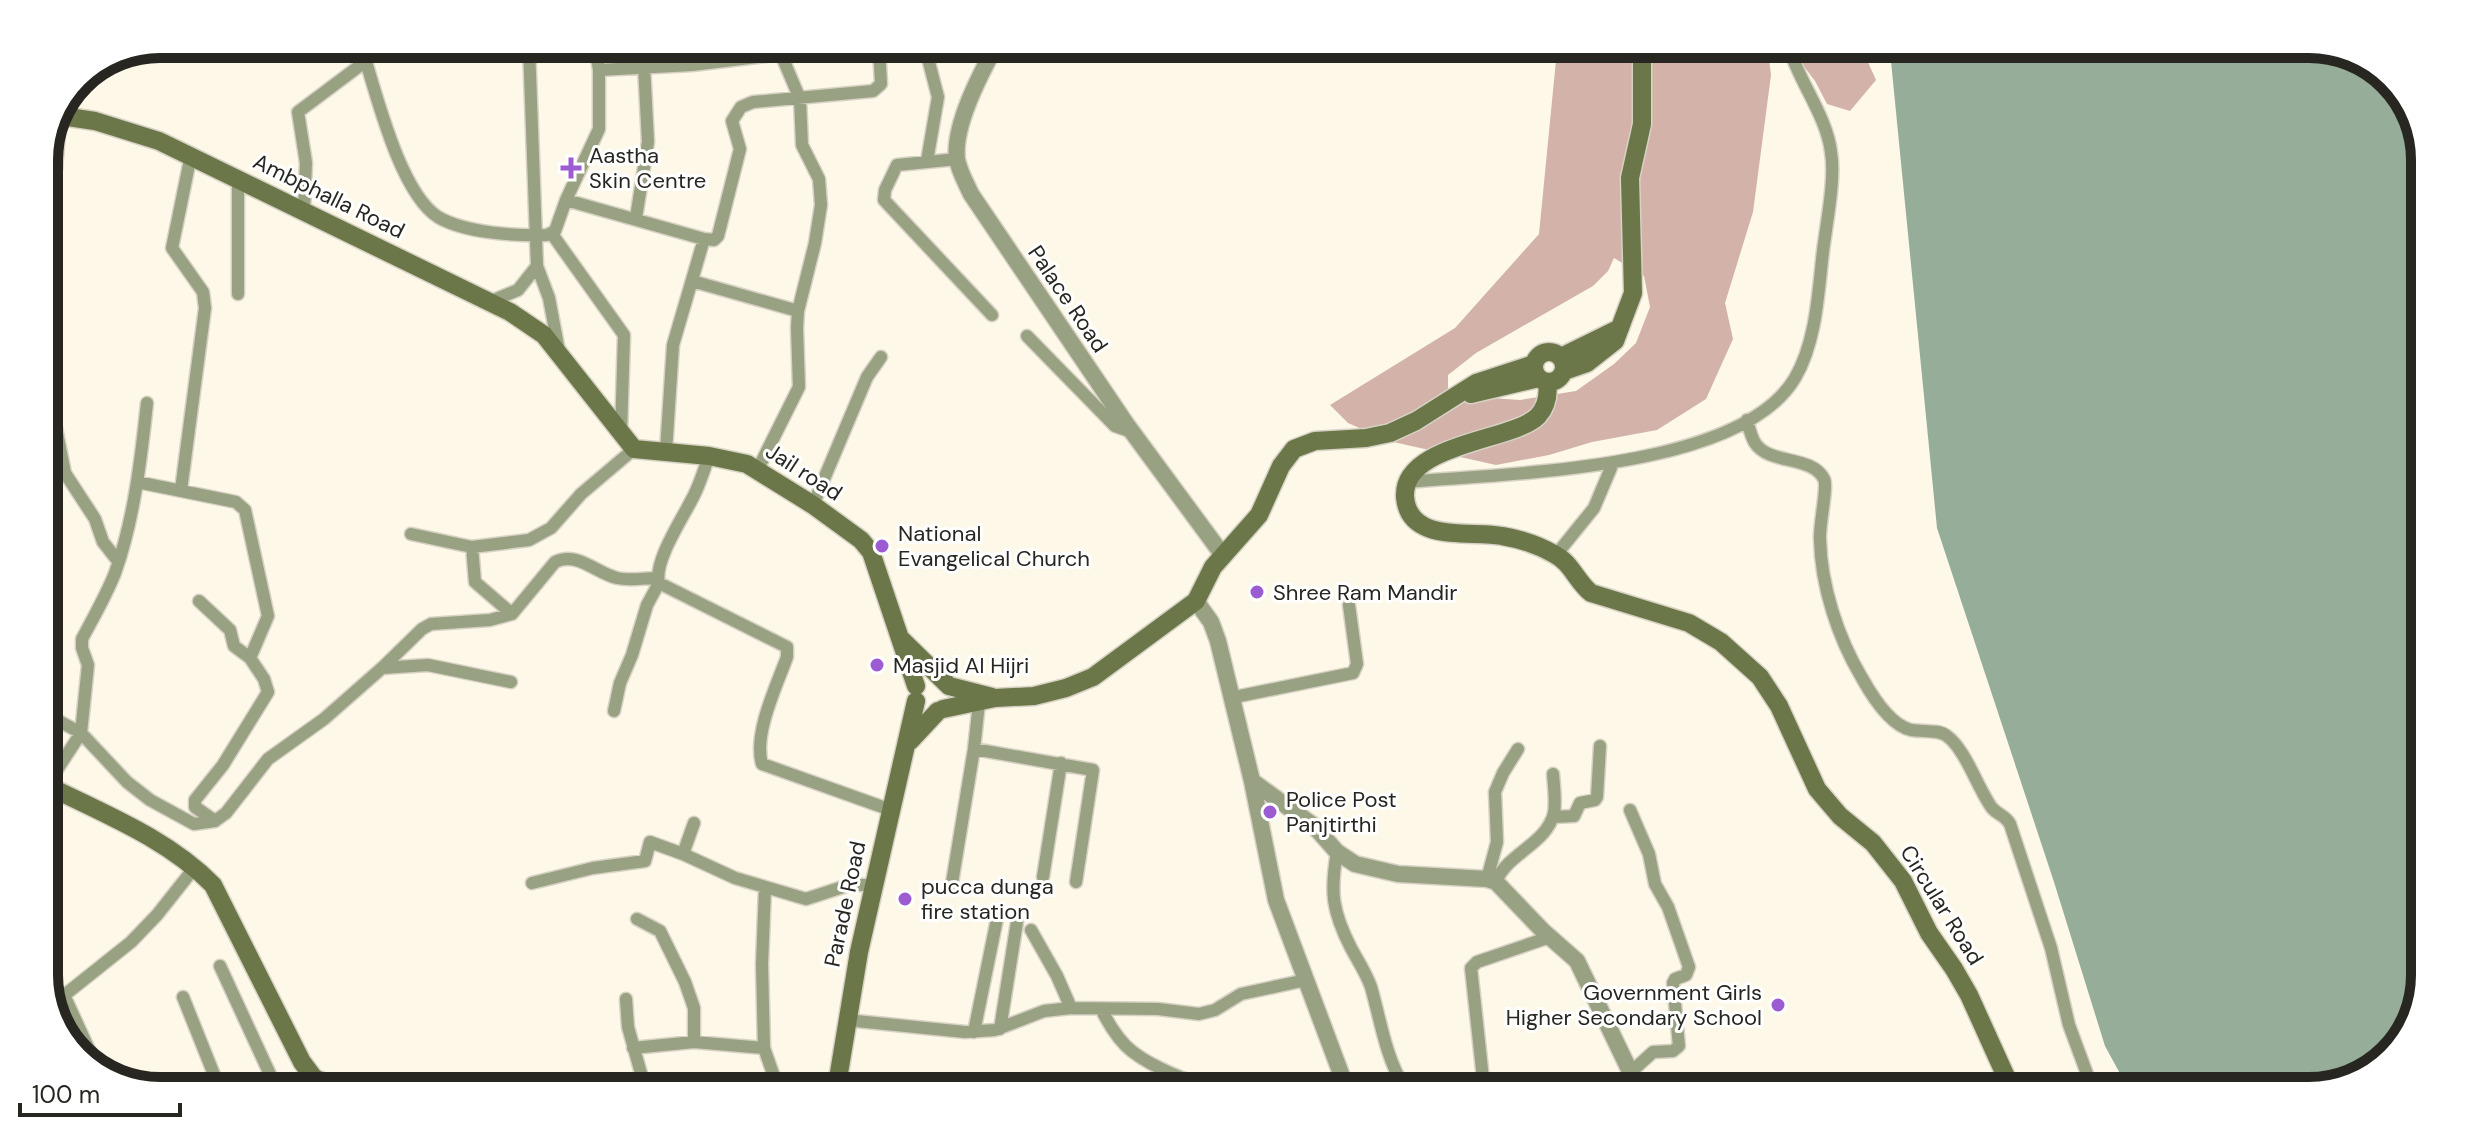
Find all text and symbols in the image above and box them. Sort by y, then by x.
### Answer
place label: Aastha Skin Centre [589,141,706,195]
street label: Ambphalla Road [248,147,410,245]
marker: Aastha Skin Centre [560,157,582,179]
street label: Palace Road [1022,240,1114,358]
street label: Jail road [760,437,848,507]
place label: National Evangelical Church [898,519,1090,573]
marker: National Evangelical Church [873,537,891,555]
place label: Shree Ram Mandir [1273,578,1457,607]
marker: Shree Ram Mandir [1248,583,1266,601]
place label: Masjid Al Hijri [893,651,1029,680]
marker: Masjid Al Hijri [868,656,886,674]
place label: Police Post Panjtirthi [1286,785,1397,839]
marker: Police Post Panjtirthi [1261,803,1279,821]
street label: Parade Road [818,839,872,969]
street label: Circular Road [1894,840,1990,970]
place label: pucca dunga fire station [921,872,1054,926]
marker: pucca dunga fire station [896,890,914,908]
place label: Government Girls Higher Secondary School [1506,978,1762,1032]
marker: Government Girls Higher Secondary School [1769,996,1787,1014]
scale bar [20,1067,180,1117]
text: 100 m [32,1079,100,1110]

